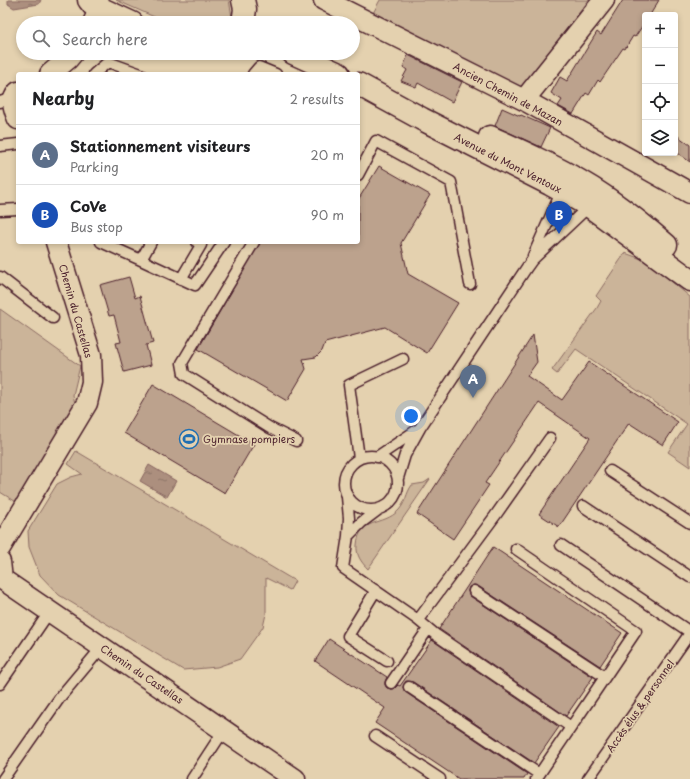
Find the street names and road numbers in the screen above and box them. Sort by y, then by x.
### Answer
street label: Ancien Chemin de Mazan [451,58,566,129]
street label: Avenue du Mont Ventoux [452,129,565,196]
street label: Chemin du Castellas [56,262,97,360]
street label: Chemin du Castellas [98,640,187,707]
street label: Accès élus & personnel [602,656,677,755]

